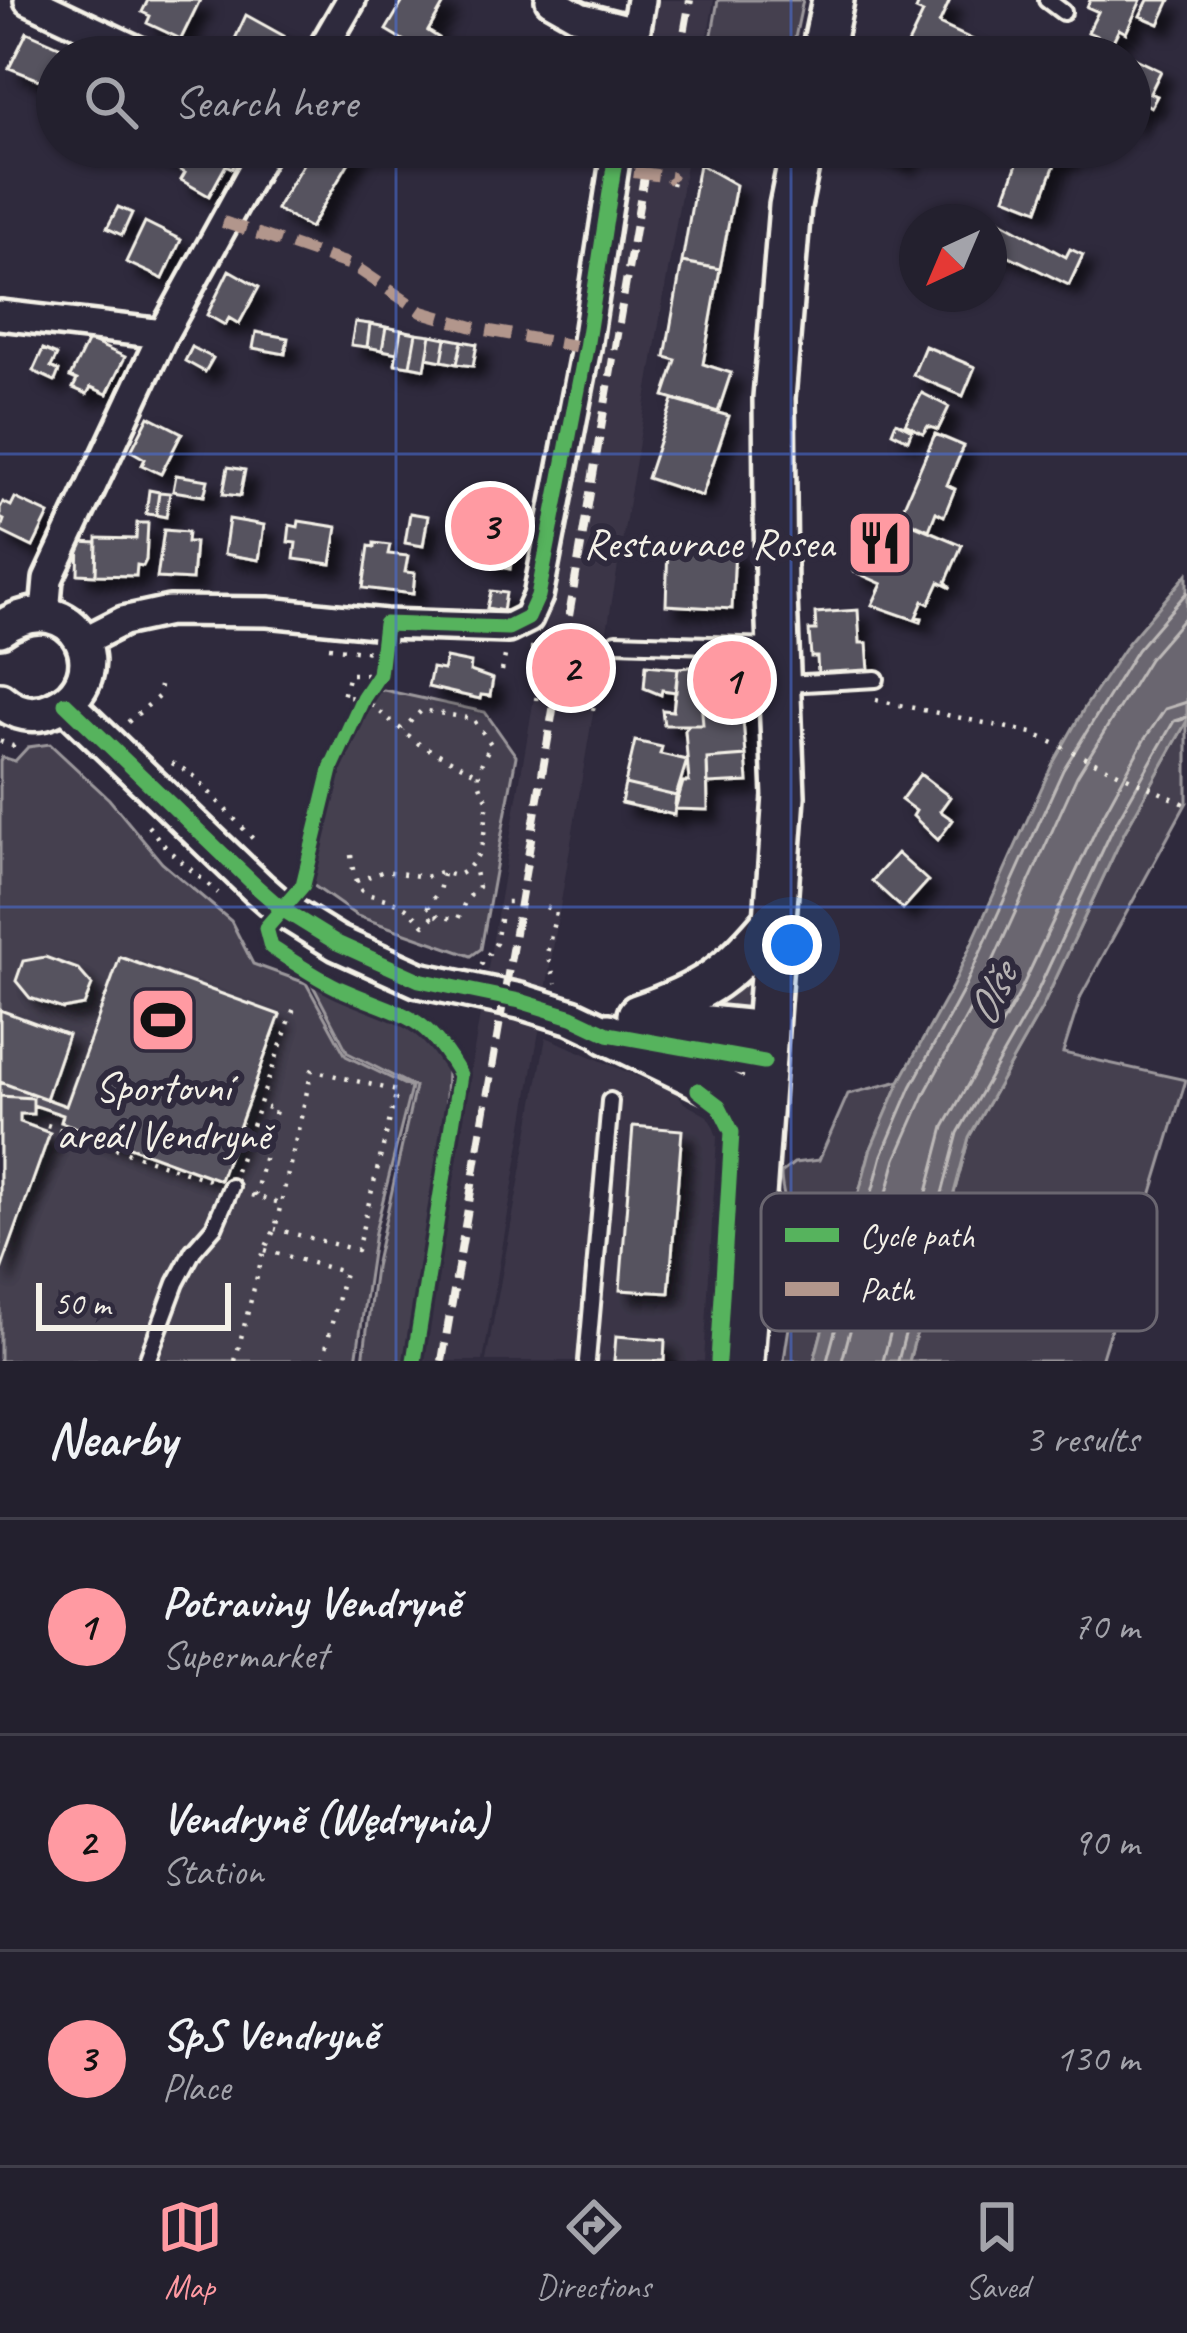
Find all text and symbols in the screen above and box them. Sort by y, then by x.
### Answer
search box [36,36,1151,168]
icon: search [78,69,144,135]
text: Search here [174,74,357,131]
north arrow [899,204,1007,312]
pin: 3 [451,481,529,571]
restaurant icon: Restaurace Rosea [845,508,915,578]
place label: Restaurace Rosea [584,517,837,570]
pin: 2 [532,623,610,713]
pin: 1 [693,635,771,725]
your location [762,915,822,975]
water label: Olše [953,950,1033,1035]
sports icon: Sportovní areál Vendryně [128,985,198,1055]
place label: Sportovní areál Vendryně [56,1061,276,1162]
legend [761,1193,1157,1331]
text: Cycle path [860,1215,975,1257]
text: Path [860,1269,916,1311]
scale bar [36,1277,231,1330]
text: 50 m [54,1283,110,1325]
text: Nearby [48,1407,176,1471]
text: 3 results [1025,1415,1139,1464]
text: Potraviny Vendryně [162,1574,459,1631]
text: 1 [78,1602,96,1651]
text: 70 m [1073,1602,1139,1651]
text: Supermarket [162,1631,328,1680]
text: Vendryně (Wędrynia) [162,1790,488,1847]
text: 2 [78,1818,96,1867]
text: 90 m [1073,1818,1139,1867]
text: Station [162,1847,263,1896]
text: SpS Vendryně [162,2006,377,2063]
text: 3 [78,2034,96,2083]
text: 130 m [1055,2034,1139,2083]
text: Place [162,2063,230,2112]
tab: Map [157,2194,223,2308]
tab: Directions [536,2194,651,2308]
tab: Saved [964,2194,1030,2308]

